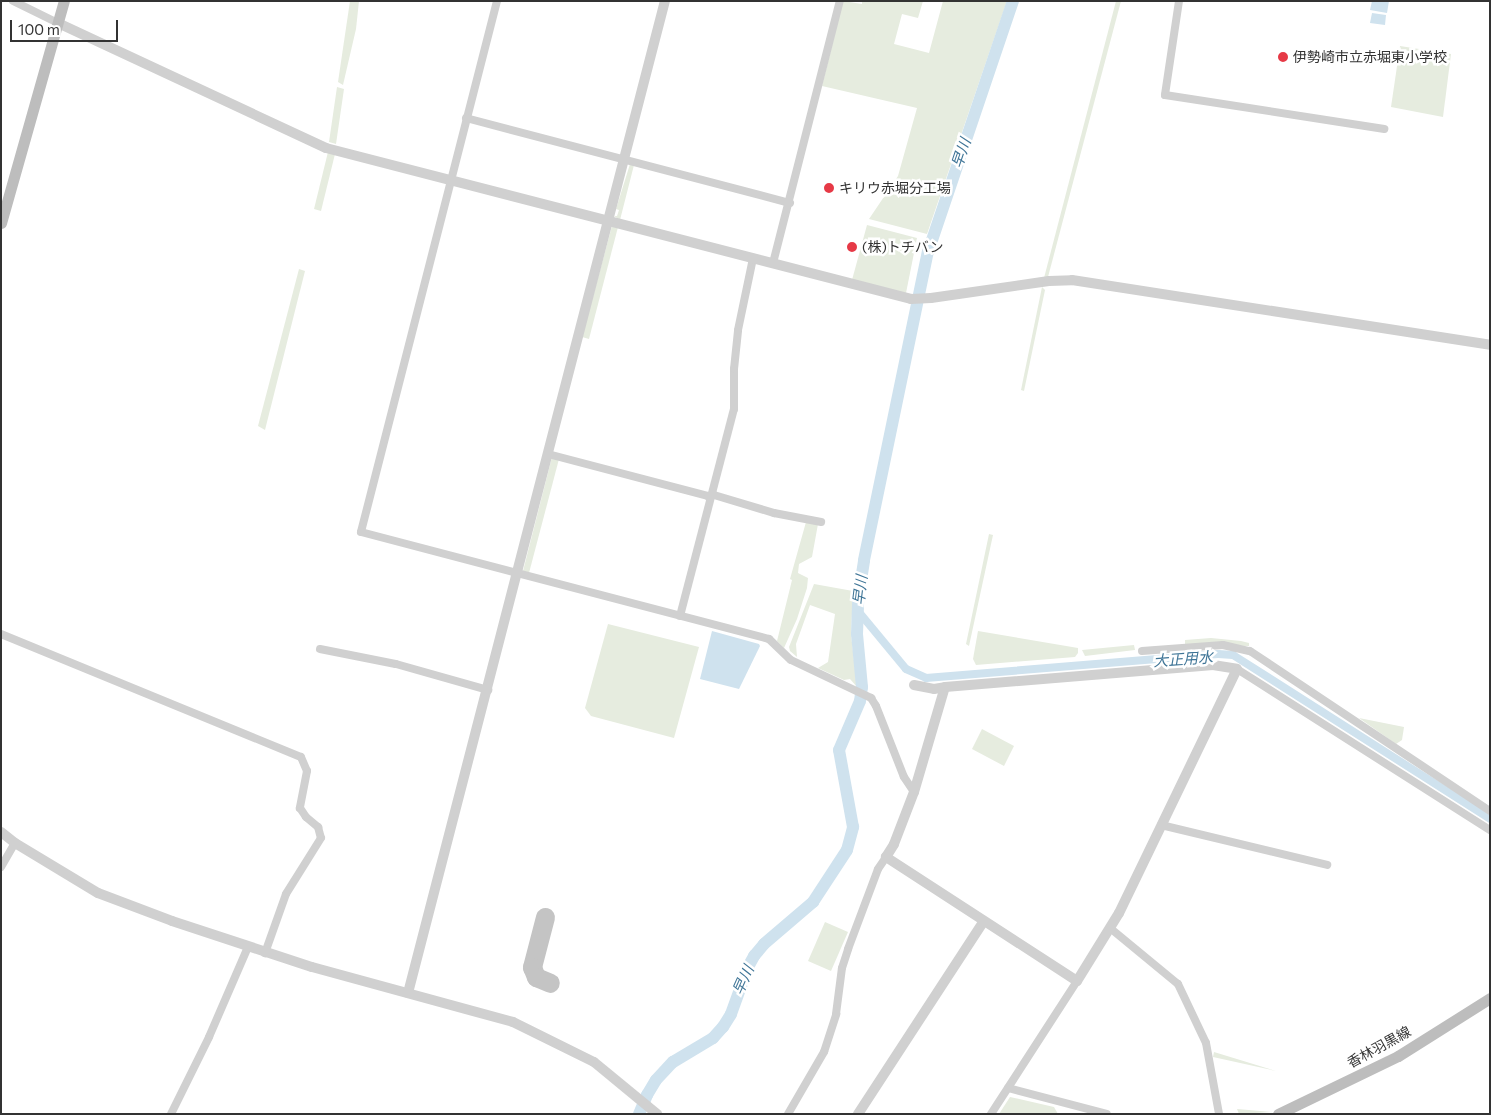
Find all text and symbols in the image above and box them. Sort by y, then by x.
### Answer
scale bar [12,10,120,42]
text: 100 m [18,20,60,38]
place label: 伊勢崎市立赤堀東小学校 [1293,49,1447,65]
marker: 伊勢崎市立赤堀東小学校 [1277,51,1289,63]
water label: 早川 [948,136,974,170]
place label: キリウ赤堀分工場 [839,180,951,196]
marker: キリウ赤堀分工場 [823,182,835,194]
place label: (株)トチバン [862,239,943,255]
marker: (株)トチバン [846,241,858,253]
water label: 早川 [849,574,871,606]
water label: 大正用水 [1152,648,1214,670]
water label: 早川 [729,963,757,997]
street label: 香林羽黒線 [1344,1023,1414,1071]

